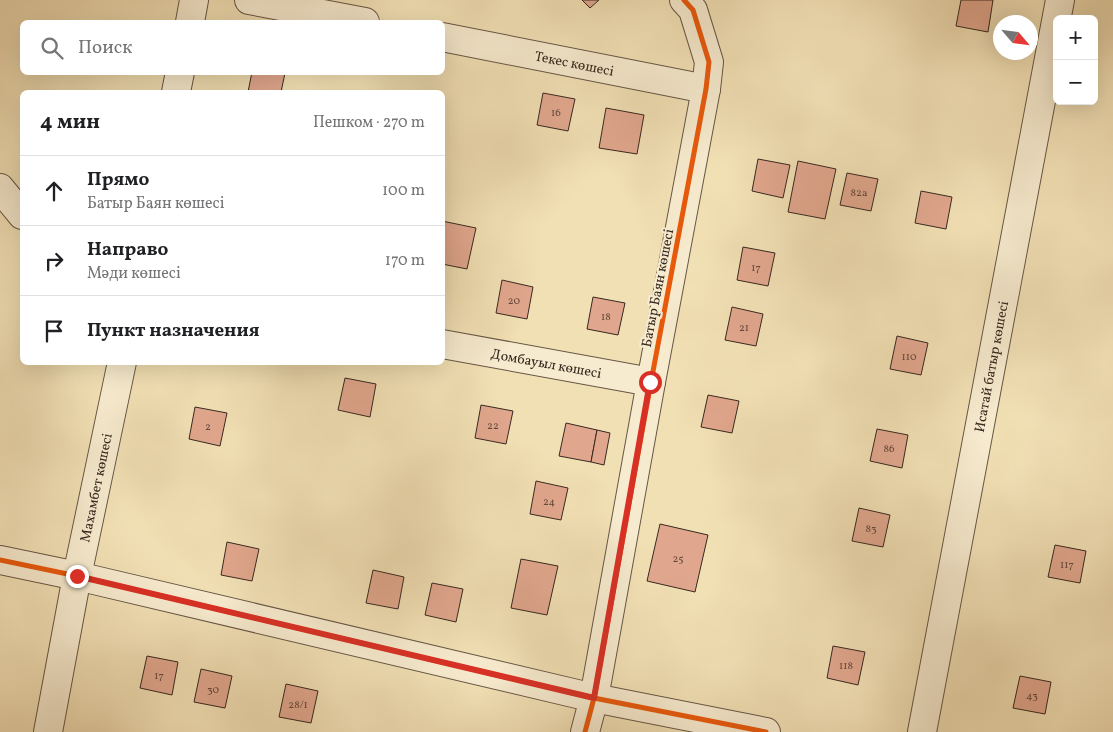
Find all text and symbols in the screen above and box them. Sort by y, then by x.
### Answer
north arrow [993,15,1038,60]
map controls [1053,15,1098,105]
button: + [1053,15,1098,60]
search box [20,20,445,75]
icon: search [38,34,66,62]
text: Поиск [78,35,132,61]
street label: Текес көшесі [533,47,615,82]
button: − [1053,60,1098,105]
house number: 16 [551,106,561,121]
text: 4 мин [40,108,100,137]
text: Пешком · 270 m [313,112,425,134]
text: Прямо [87,167,149,193]
icon: ahead [40,177,68,205]
text: 100 m [382,180,425,202]
house number: 82а [851,186,868,201]
text: Батыр Баян көшесі [87,193,225,215]
street label: Батыр Баян көшесі [638,227,679,349]
text: Направо [87,237,169,263]
icon: right [40,247,68,275]
text: 170 m [385,250,425,272]
house number: 17 [751,261,761,276]
text: Мәди көшесі [87,263,181,285]
house number: 20 [508,294,521,309]
street label: Исатай батыр көшесі [971,299,1014,434]
house number: 18 [601,310,611,325]
icon: arrive [40,317,68,345]
text: Пункт назначения [87,318,260,344]
house number: 21 [739,321,749,336]
street label: Домбауыл көшесі [489,345,603,384]
house number: 110 [901,350,917,365]
route start [639,371,662,394]
house number: 22 [487,419,499,434]
house number: 2 [205,420,211,435]
street label: Махамбет көшесі [76,432,118,544]
house number: 86 [883,442,895,457]
house number: 24 [543,495,555,510]
house number: 83 [865,522,877,537]
house number: 25 [672,552,684,567]
house number: 117 [1060,558,1074,573]
route end [66,565,89,588]
house number: 118 [839,659,853,674]
house number: 17 [154,669,164,684]
house number: 30 [207,683,219,698]
house number: 43 [1026,689,1038,704]
house number: 28/1 [288,698,308,713]

